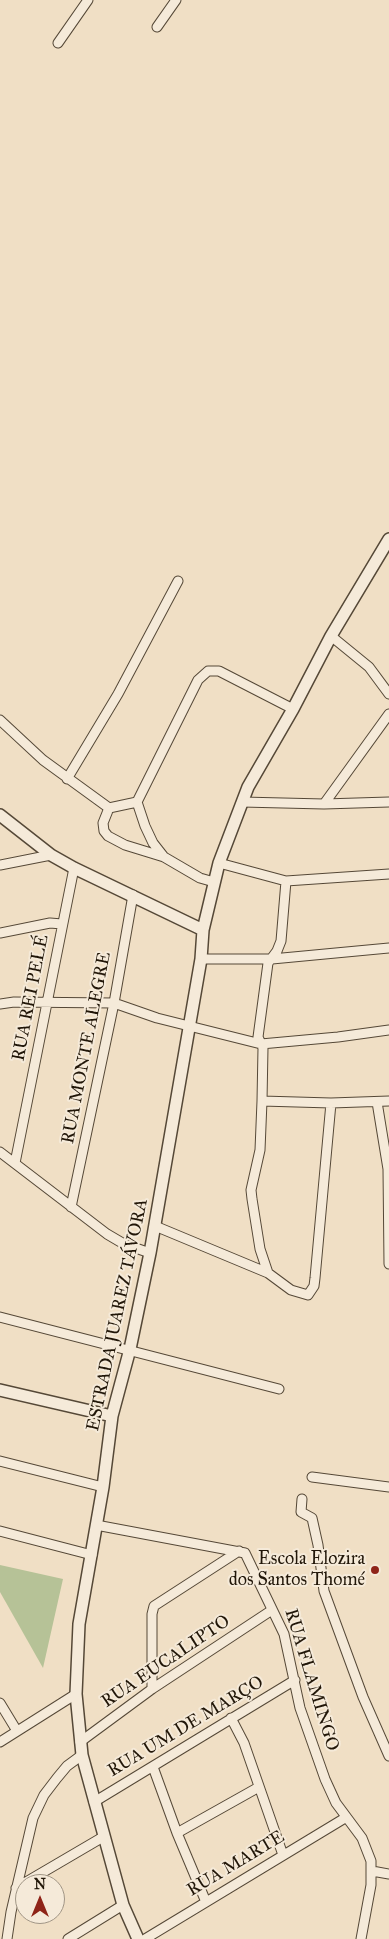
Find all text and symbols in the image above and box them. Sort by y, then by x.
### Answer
street label: RUA REI PELÉ [8,933,54,1063]
street label: RUA MONTE ALEGRE [58,950,116,1146]
street label: ESTRADA JUAREZ TÁVORA [83,1197,153,1433]
place label: Escola Elozira dos Santos Thomé [229,1549,365,1592]
marker: Escola Elozira dos Santos Thomé [369,1564,381,1576]
street label: RUA FLAMINGO [279,1606,343,1754]
street label: RUA EUCALIPTO [98,1611,234,1713]
street label: RUA UM DE MARÇO [104,1672,268,1782]
street label: RUA MARTE [183,1826,289,1902]
north arrow [15,1874,65,1924]
text: N [34,1876,46,1893]

